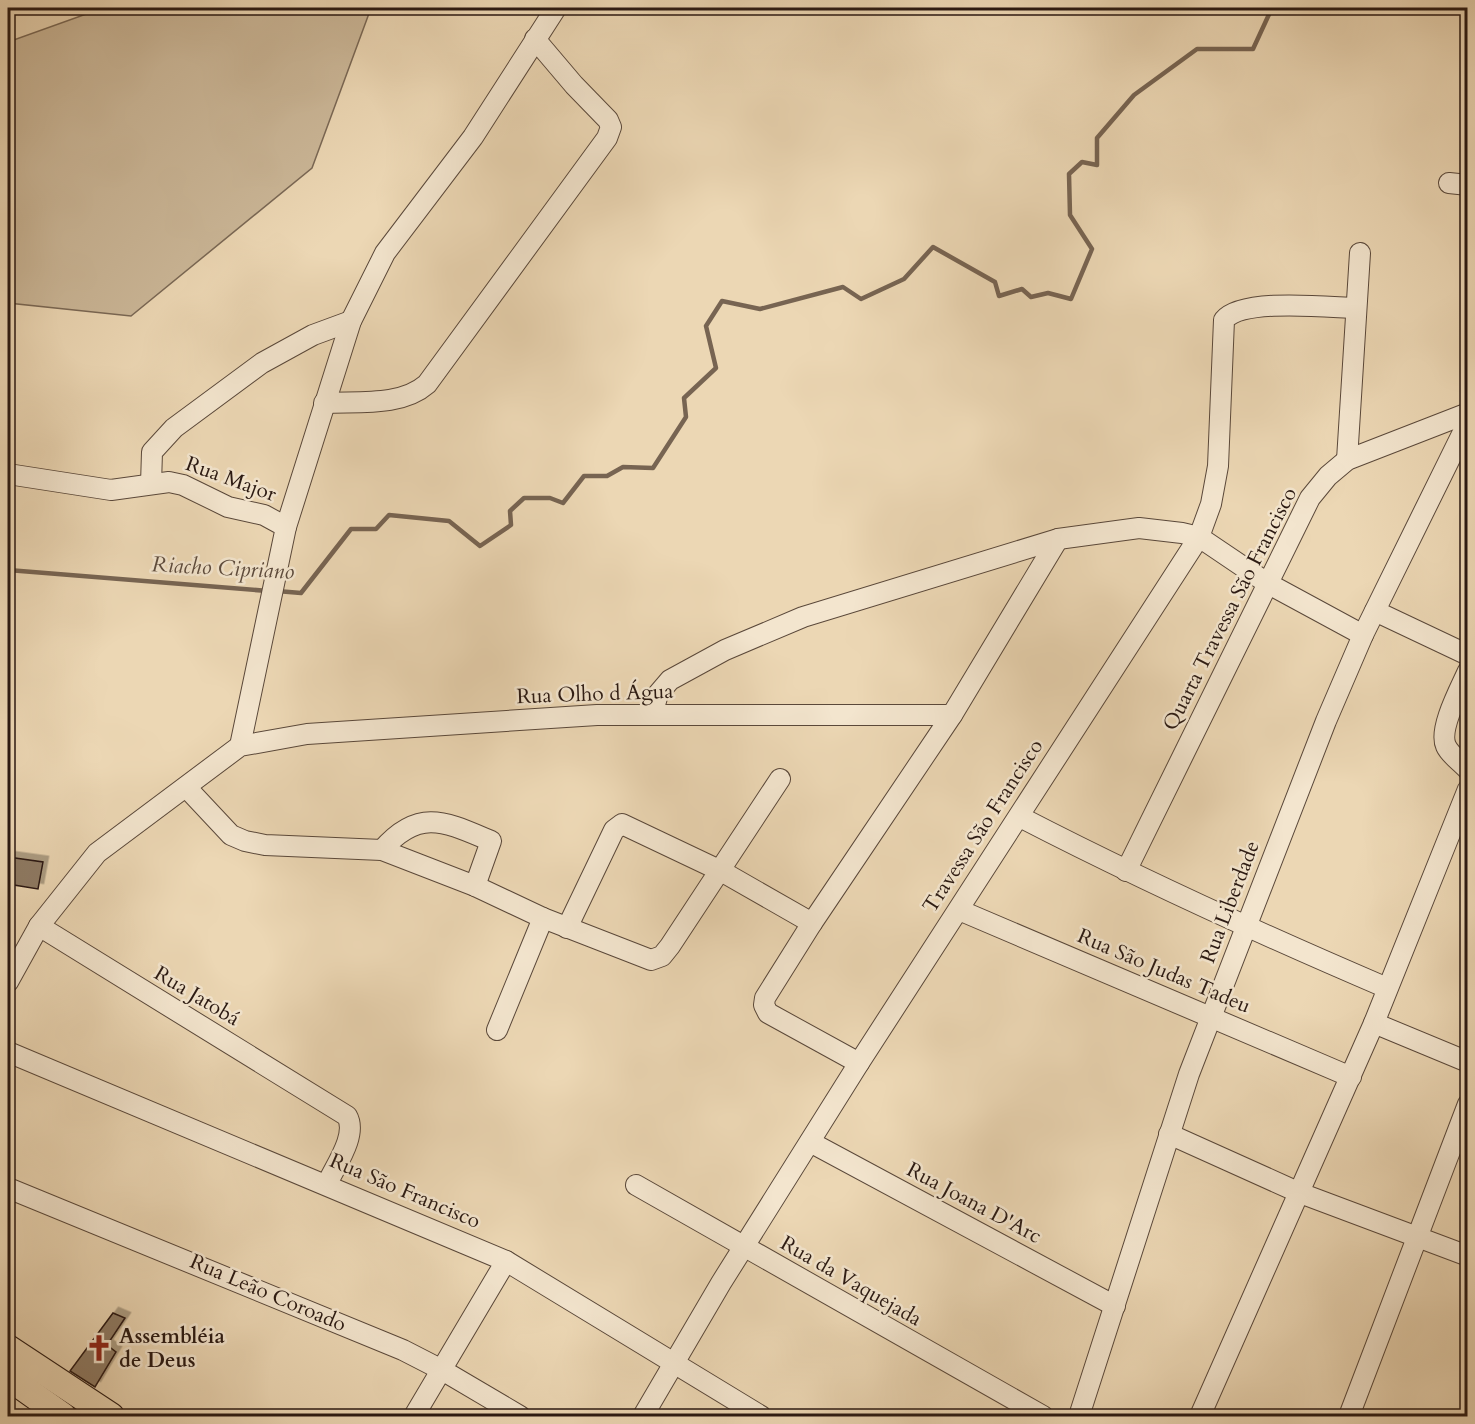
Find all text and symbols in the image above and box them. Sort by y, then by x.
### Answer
street label: Rua Major [182,449,281,509]
street label: Quarta Travessa São Francisco [1156,482,1304,736]
water label: Riacho Cipriano [151,549,295,587]
street label: Rua Olho d Água [516,677,674,711]
street label: Travessa São Francisco [916,733,1050,919]
street label: Rua Liberdade [1193,837,1267,967]
street label: Rua São Judas Tadeu [1073,921,1255,1021]
street label: Rua Jatobá [149,959,245,1033]
street label: Rua São Francisco [325,1146,485,1236]
street label: Rua Joana D'Arc [901,1155,1047,1251]
street label: Rua da Vaquejada [775,1229,927,1333]
street label: Rua Leão Coroado [185,1247,351,1339]
place label: Assembléia de Deus [119,1322,226,1375]
church icon: Assembléia de Deus [84,1333,114,1363]

